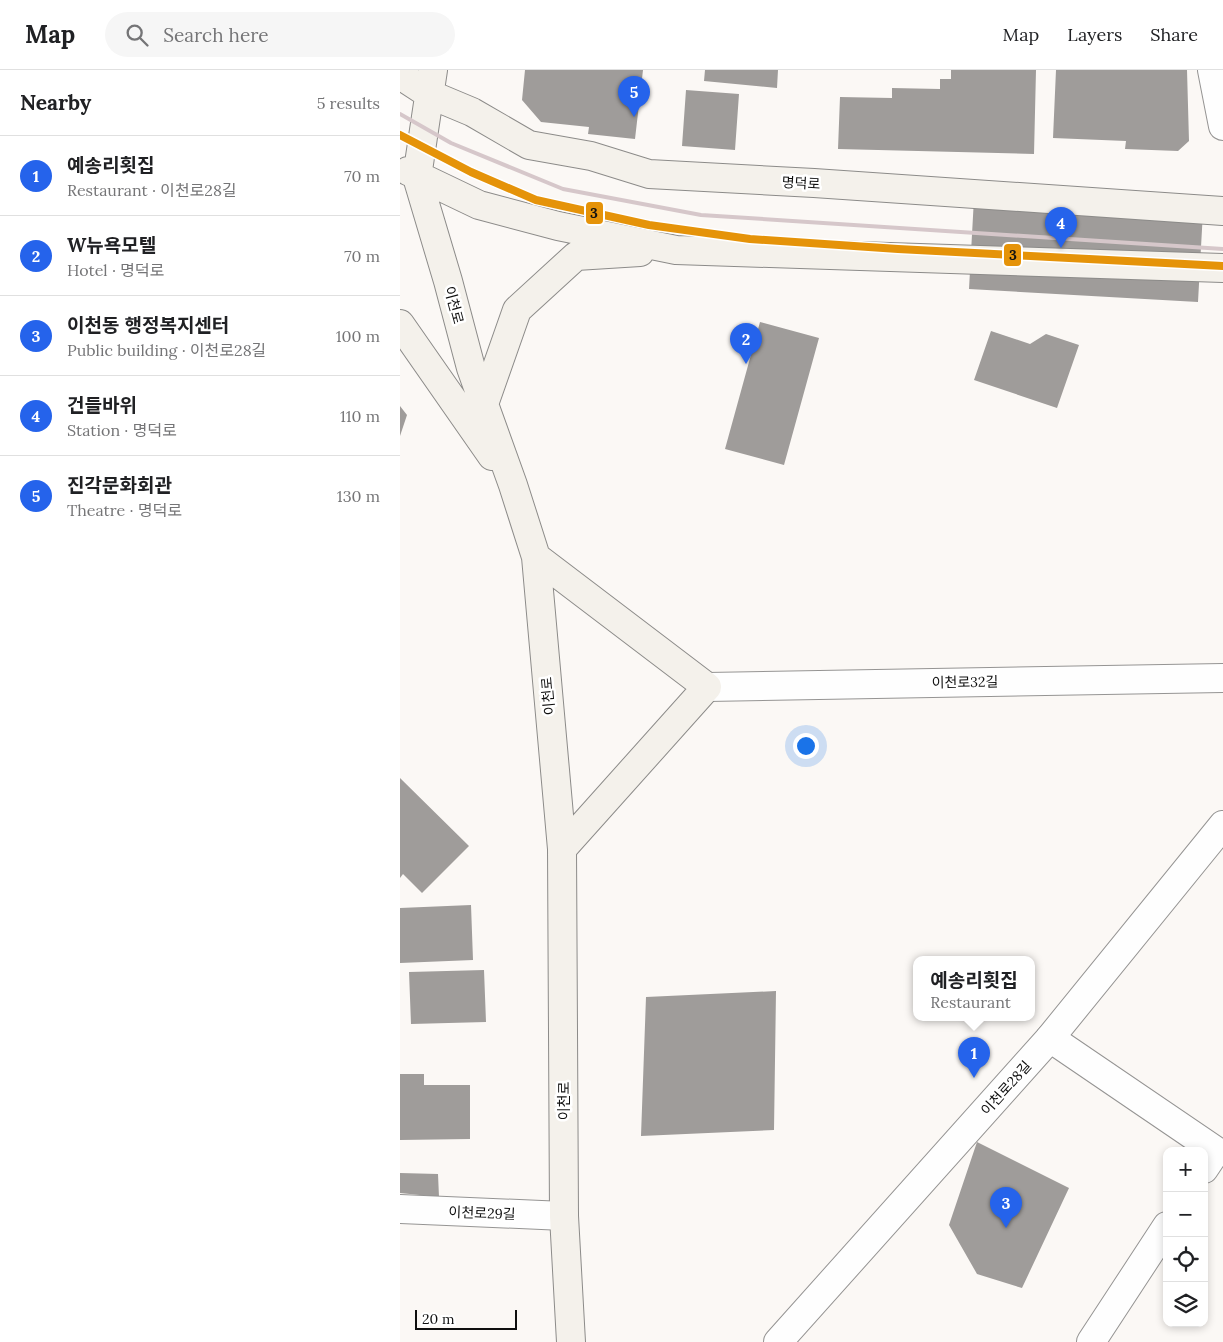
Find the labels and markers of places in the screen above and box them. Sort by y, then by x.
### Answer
pin: 5 [618,76,650,117]
pin: 4 [1045,207,1077,248]
pin: 2 [730,323,762,364]
pin: 1 [958,1037,990,1078]
pin: 3 [990,1187,1022,1228]

